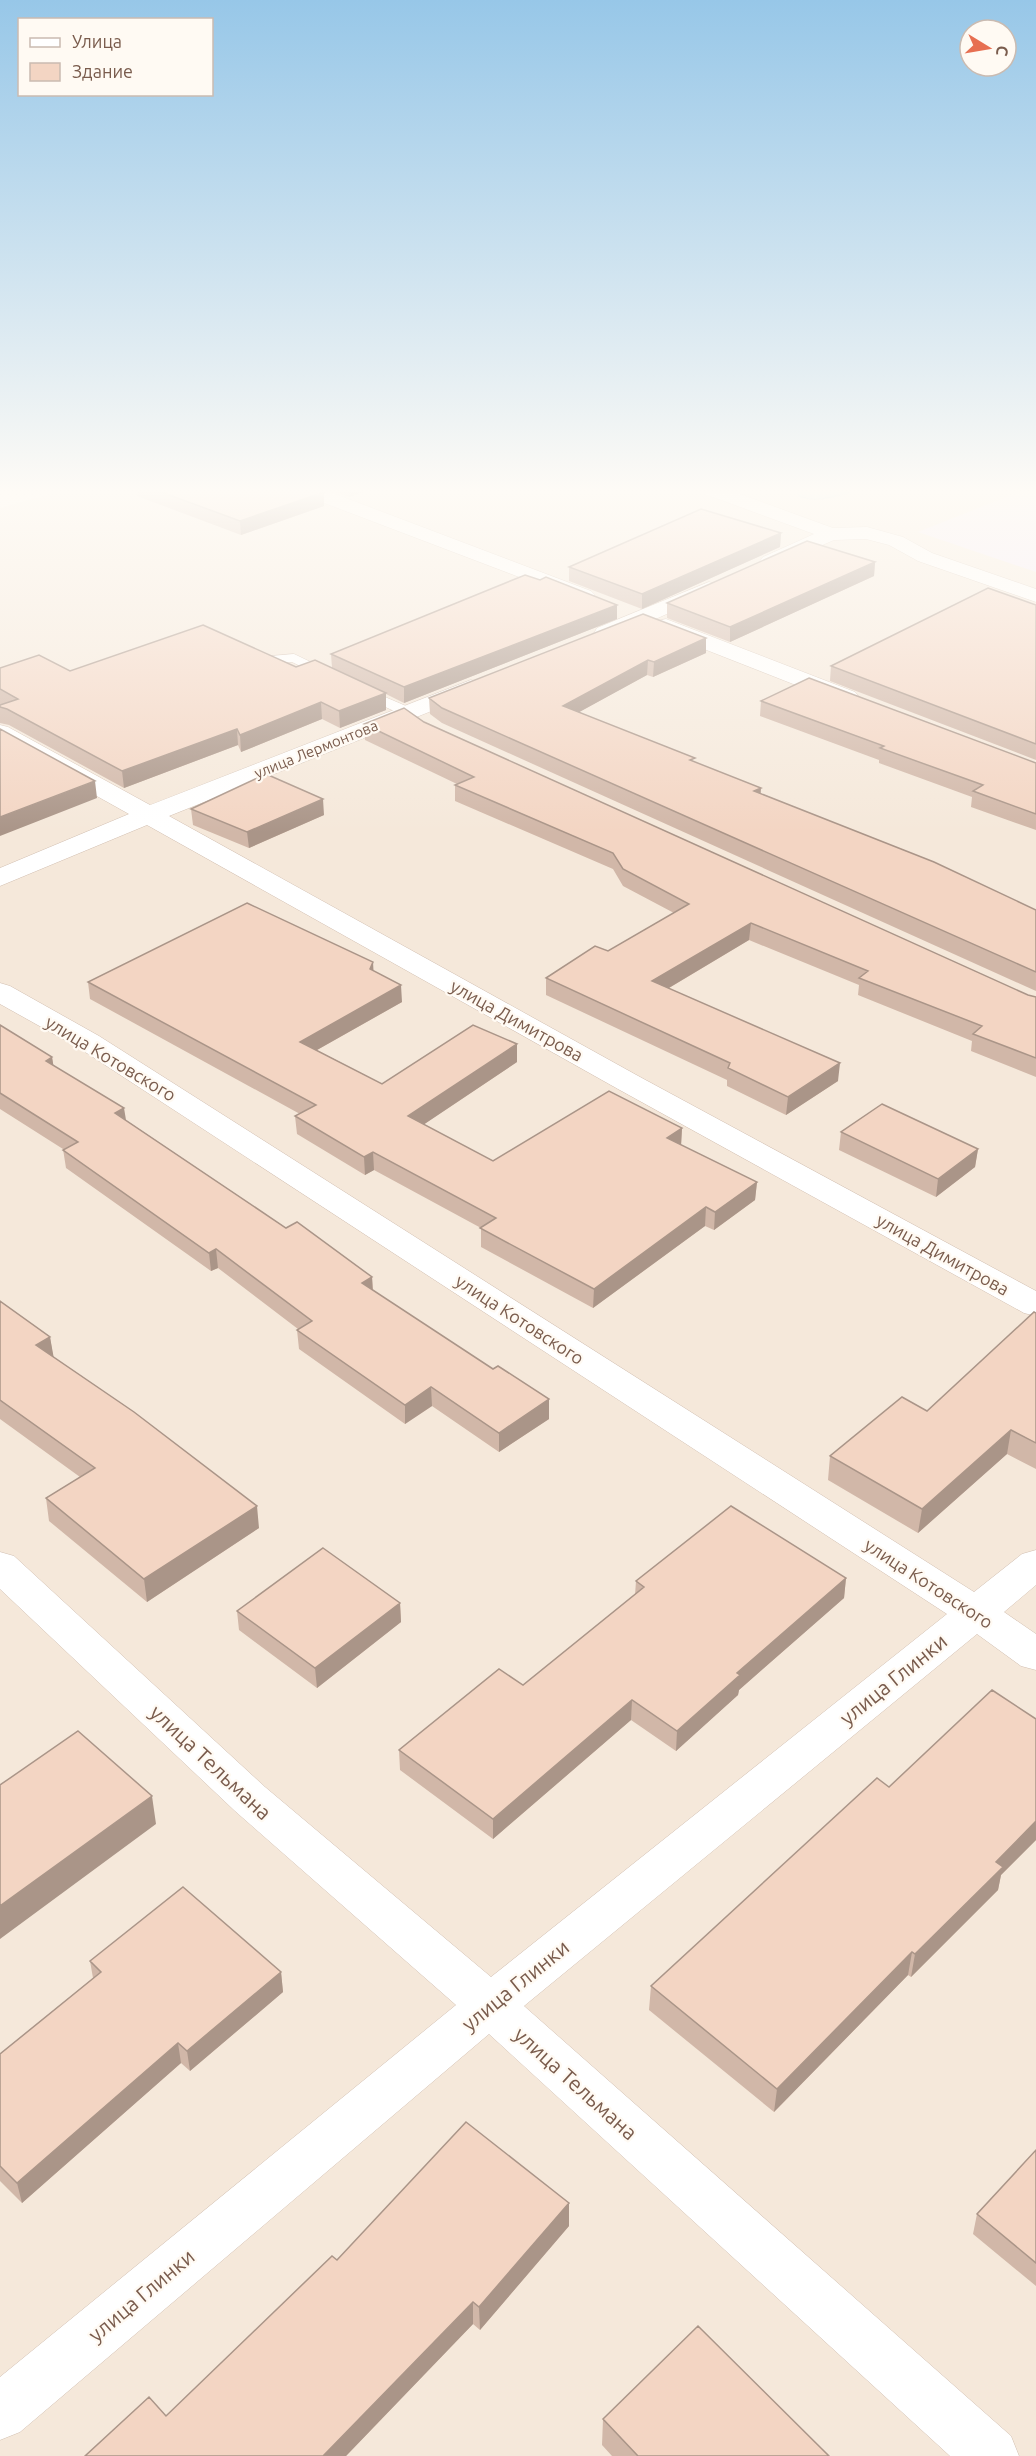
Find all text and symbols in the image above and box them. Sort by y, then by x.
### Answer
legend [18,18,213,96]
north arrow [958,18,1018,78]
text: Улица [72,31,122,51]
text: С [993,44,1013,58]
text: Здание [72,61,133,81]
street label: улица Лермонтова [252,716,380,782]
street label: улица Димитрова [447,975,587,1065]
street label: улица Котовского [42,1011,180,1105]
street label: улица Димитрова [873,1209,1013,1299]
street label: улица Котовского [452,1270,588,1368]
street label: улица Котовского [861,1534,997,1632]
street label: улица Глинки [835,1628,951,1730]
street label: улица Тельмана [145,1700,277,1824]
street label: улица Глинки [457,1934,573,2036]
street label: улица Тельмана [510,2022,642,2144]
street label: улица Глинки [83,2244,199,2346]

